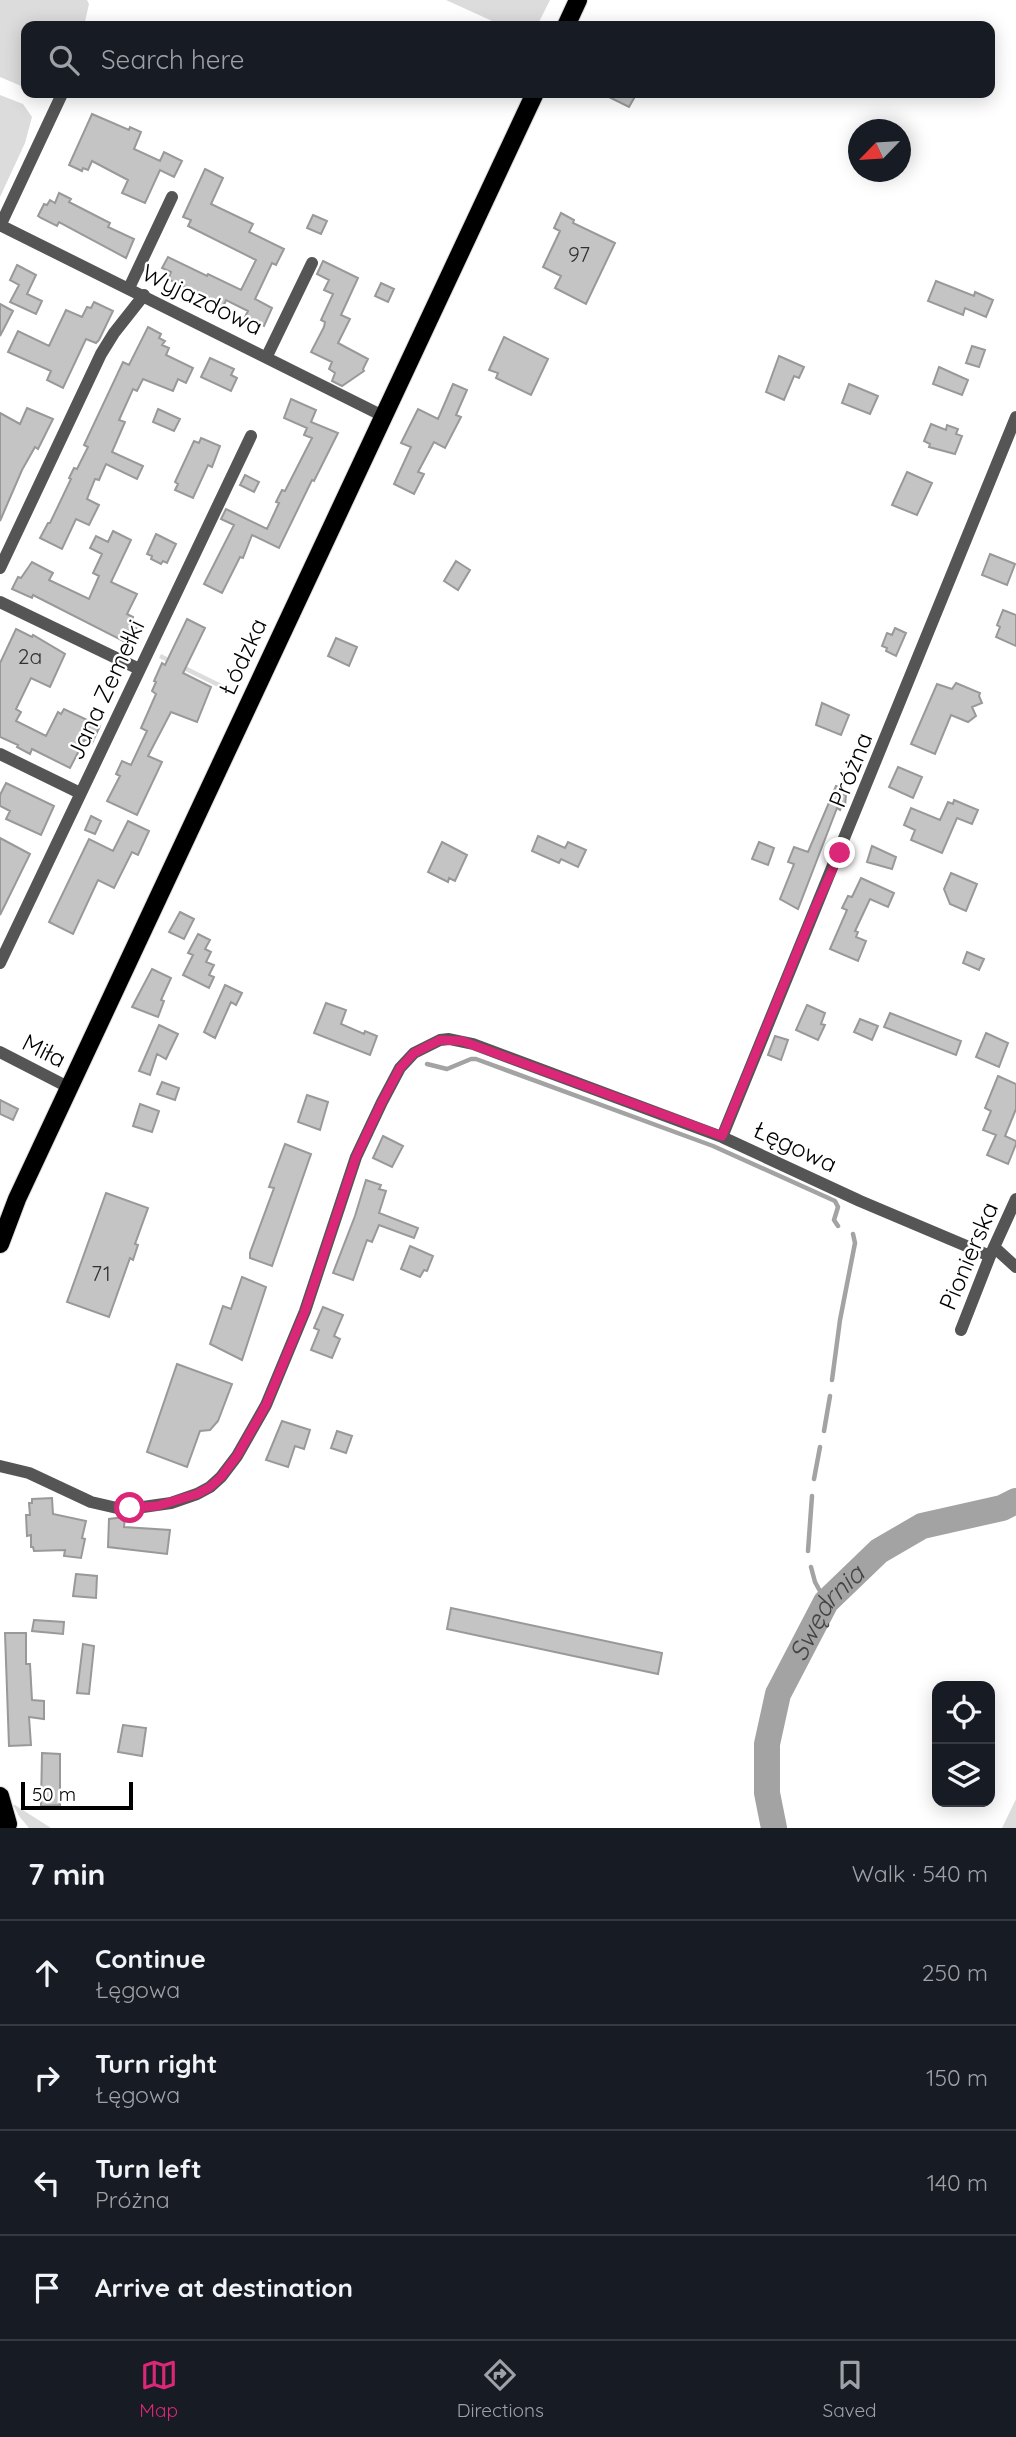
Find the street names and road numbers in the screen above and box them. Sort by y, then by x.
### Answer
street label: Wyjazdowa [137,257,268,341]
street label: Łódzka [211,613,273,700]
street label: Jana Zemełki [60,615,151,764]
street label: Próżna [822,728,879,811]
street label: Miła [18,1027,71,1074]
street label: Łęgowa [749,1114,842,1179]
street label: Pionierska [932,1197,1004,1314]

